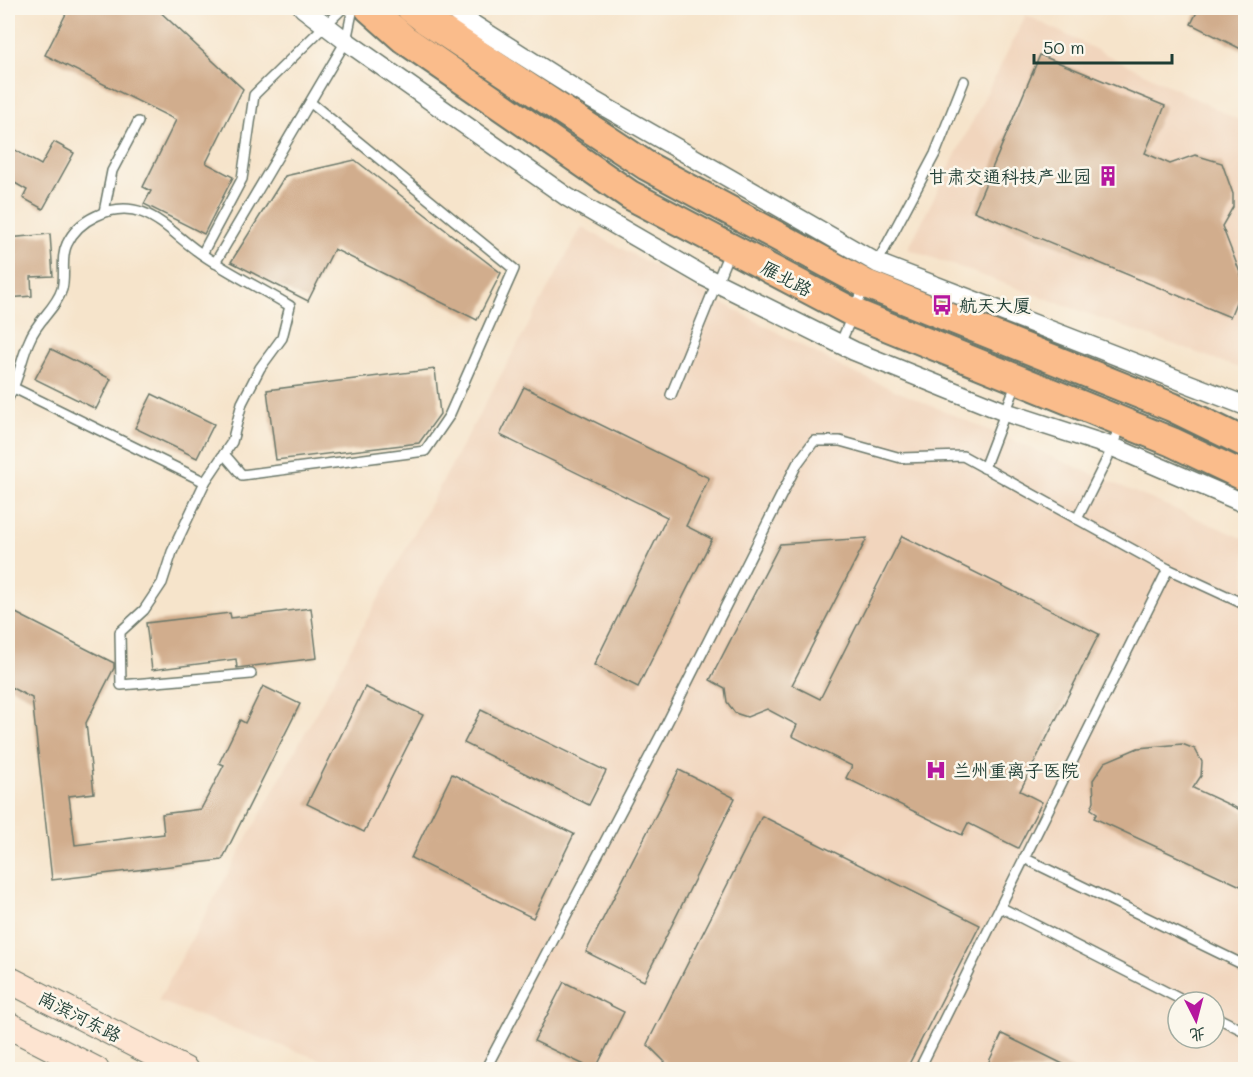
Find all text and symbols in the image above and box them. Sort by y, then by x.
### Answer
scale bar [1034,27,1172,65]
text: 50 m [1043,35,1085,59]
place label: 甘肃交通科技产业园 [929,164,1091,188]
building icon: 甘肃交通科技产业园 [1096,164,1120,188]
street label: 雁北路 [758,255,816,301]
bus stop icon: 航天大厦 [930,293,954,317]
place label: 航天大厦 [959,293,1031,317]
hospital icon: 兰州重离子医院 [924,758,948,782]
place label: 兰州重离子医院 [953,758,1079,782]
street label: 南滨河东路 [34,985,126,1047]
north arrow [1166,990,1226,1050]
text: 北 [1189,1024,1207,1047]

